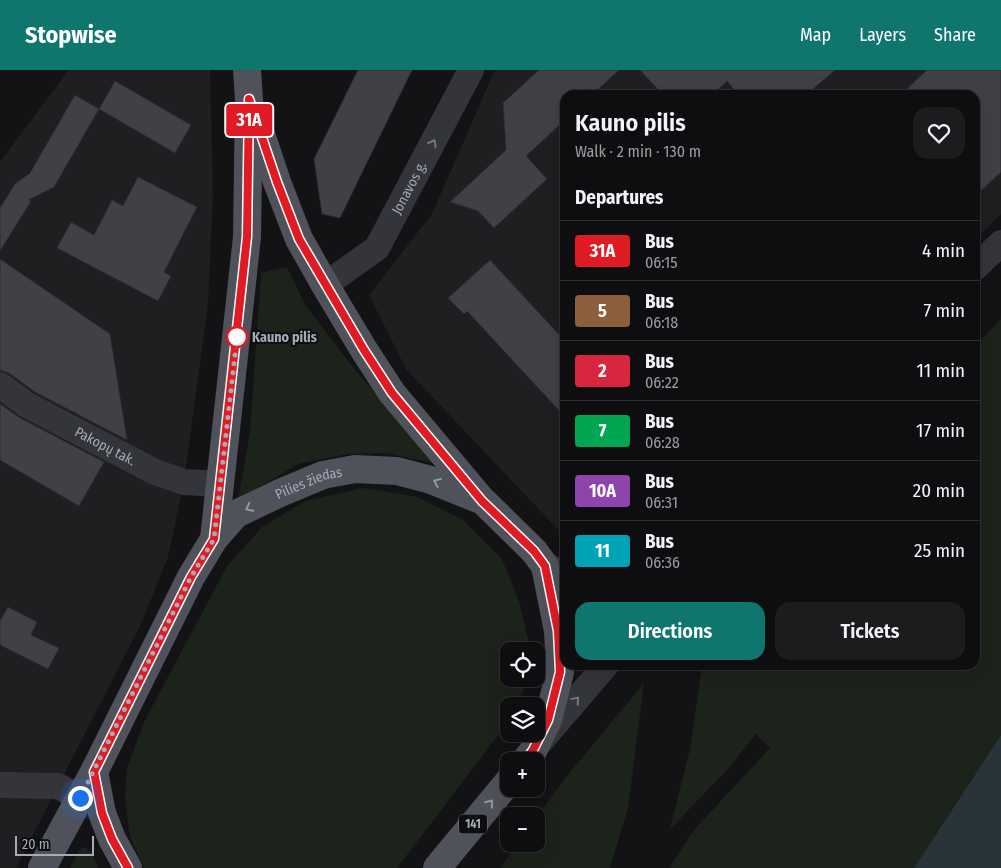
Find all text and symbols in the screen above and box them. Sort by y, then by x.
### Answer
text: Stopwise [25,21,117,49]
text: Map [800,24,831,46]
text: Layers [859,24,906,46]
text: Share [934,24,976,46]
line badge: 31A [220,104,278,136]
button: heart [913,107,965,159]
text: 31A [236,109,262,131]
text: Kauno pilis [575,109,686,137]
one-way arrow [427,139,437,148]
text: Walk · 2 min · 130 m [575,142,701,161]
street label: Jonavos g. [388,158,430,217]
text: Departures [575,186,663,209]
text: Bus [645,230,674,253]
text: 4 min [922,239,965,262]
text: 31A [590,240,615,262]
text: 06:15 [645,253,678,272]
text: Bus [645,290,674,313]
text: 7 min [923,299,965,322]
text: 5 [598,300,607,322]
text: 06:18 [645,313,678,332]
marker: Kauno pilis [226,326,248,348]
place label: Kauno pilis [252,329,317,346]
text: Bus [645,350,674,373]
text: 11 min [917,359,965,382]
text: 2 [598,360,607,382]
text: 06:22 [645,373,679,392]
text: Bus [645,410,674,433]
text: 17 min [916,419,965,442]
text: 7 [599,420,606,442]
street label: Pakopų tak. [72,423,139,469]
text: 06:28 [645,433,680,452]
street label: Pilies žiedas [272,463,343,503]
text: Bus [645,470,674,493]
one-way arrow [434,478,442,488]
text: 20 min [913,479,965,502]
text: 10A [589,480,616,502]
text: 06:31 [645,493,678,512]
one-way arrow [246,502,255,512]
text: Bus [645,530,674,553]
text: 25 min [914,539,965,562]
text: 11 [595,540,610,562]
text: 06:36 [645,553,680,572]
button: Directions [575,602,765,660]
button: Tickets [775,602,965,660]
map controls [500,642,545,852]
button: locate [500,642,545,687]
button: layers [500,697,545,742]
one-way arrow [571,697,579,706]
button: + [500,752,545,797]
your location [68,786,93,811]
one-way arrow [485,800,494,809]
button: − [500,807,545,852]
road number: 141 [459,814,487,834]
scale bar [15,833,94,856]
text: 20 m [22,836,50,853]

